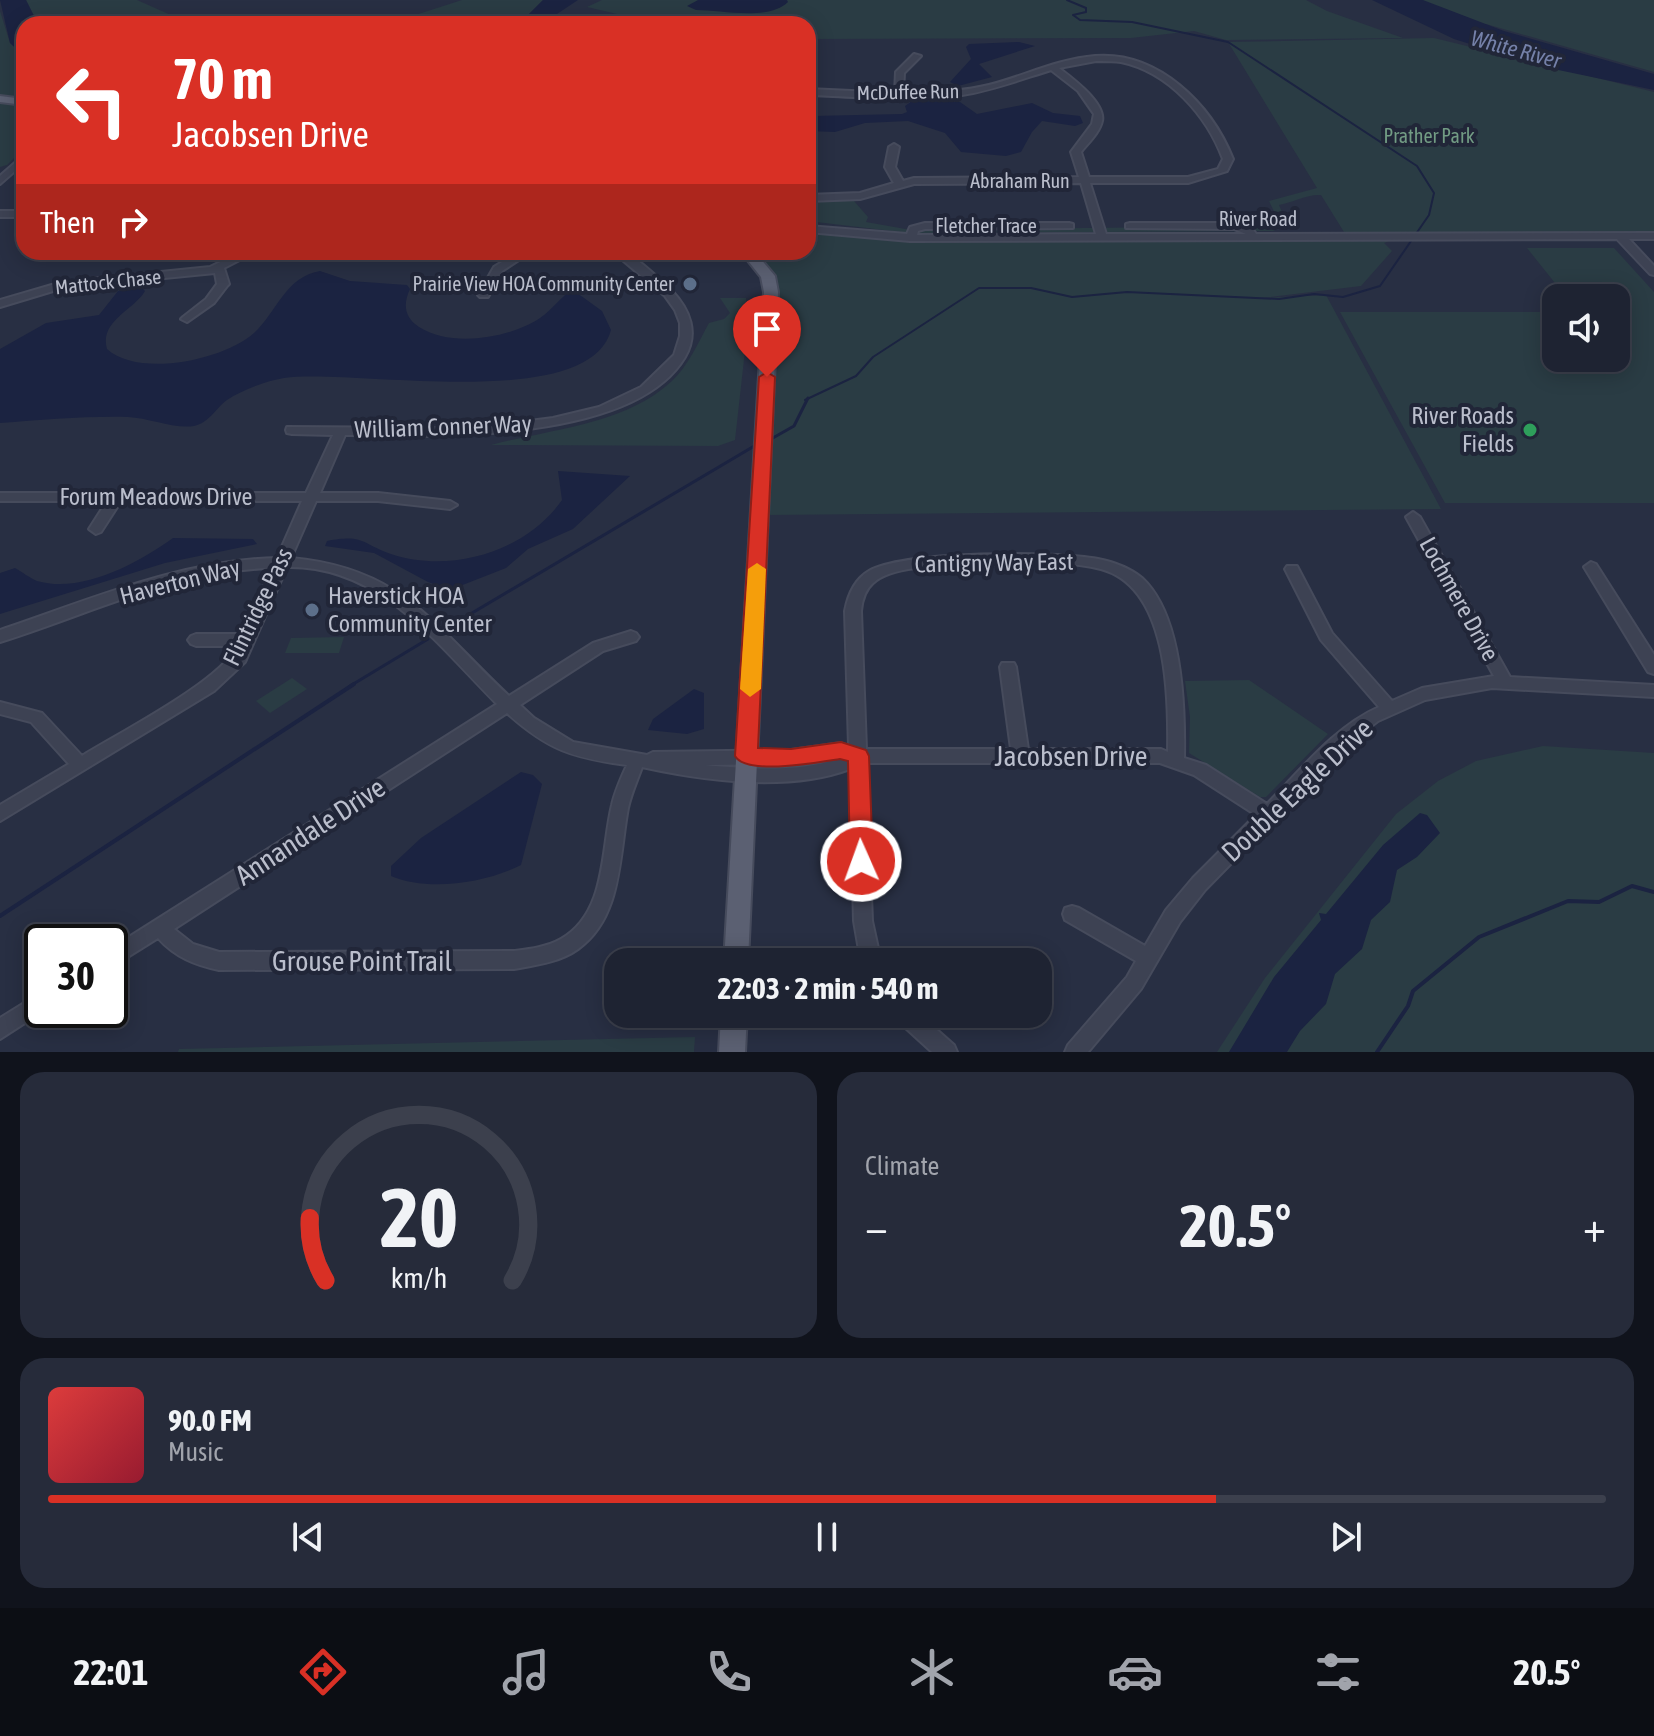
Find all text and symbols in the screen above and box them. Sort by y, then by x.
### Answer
water label: White River [1468,25,1565,74]
text: 70 m [172,47,273,111]
icon: left [40,48,144,152]
street label: McDuffee Run [856,79,960,104]
text: Jacobsen Drive [172,113,369,155]
park label: Prather Park [1383,124,1475,147]
street label: Abraham Run [970,169,1070,192]
icon: right [111,200,155,244]
text: Then [40,205,95,239]
street label: River Road [1219,207,1297,230]
street label: Fletcher Trace [935,214,1037,237]
street label: Mattock Chase [54,264,162,299]
place label: Prairie View HOA Community Center [412,272,675,295]
marker: Prairie View HOA Community Center [681,275,699,293]
map controls [1542,284,1630,372]
button: sound [1542,284,1630,372]
pin [733,295,801,377]
icon: arrive [745,307,789,351]
place label: River Roads Fields [1411,402,1514,457]
street label: William Conner Way [354,410,532,443]
marker: River Roads Fields [1521,421,1539,439]
street label: Forum Meadows Drive [60,483,252,510]
street label: Lochmere Drive [1414,532,1504,665]
street label: Flintridge Pass [217,544,298,670]
street label: Cantigny Way East [914,548,1074,577]
street label: Haverton Way [117,554,243,610]
place label: Haverstick HOA Community Center [328,582,492,637]
marker: Haverstick HOA Community Center [303,601,321,619]
street label: Double Eagle Drive [1215,712,1379,868]
street label: Jacobsen Drive [994,740,1148,772]
street label: Annandale Drive [229,771,391,891]
position arrow [819,819,903,903]
speed limit sign: 30 [24,924,128,1028]
street label: Grouse Point Trail [272,945,453,977]
text: 22:03 · 2 min · 540 m [718,971,938,1005]
text: Climate [865,1151,939,1181]
text: 20 [379,1169,458,1265]
text: 20.5° [1180,1191,1291,1260]
text: − [865,1201,888,1251]
text: + [1583,1201,1606,1251]
text: km/h [390,1261,447,1294]
text: 90.0 FM [168,1403,252,1437]
text: Music [168,1437,223,1467]
icon: previous [286,1515,330,1559]
icon: pause [805,1515,849,1559]
icon: next [1324,1515,1368,1559]
icon: directions [295,1644,351,1700]
icon: music [498,1644,554,1700]
icon: phone [701,1644,757,1700]
icon: climate [904,1644,960,1700]
icon: car [1107,1644,1163,1700]
icon: filters [1310,1644,1366,1700]
text: 22:01 [74,1651,148,1693]
text: 20.5° [1513,1651,1580,1693]

